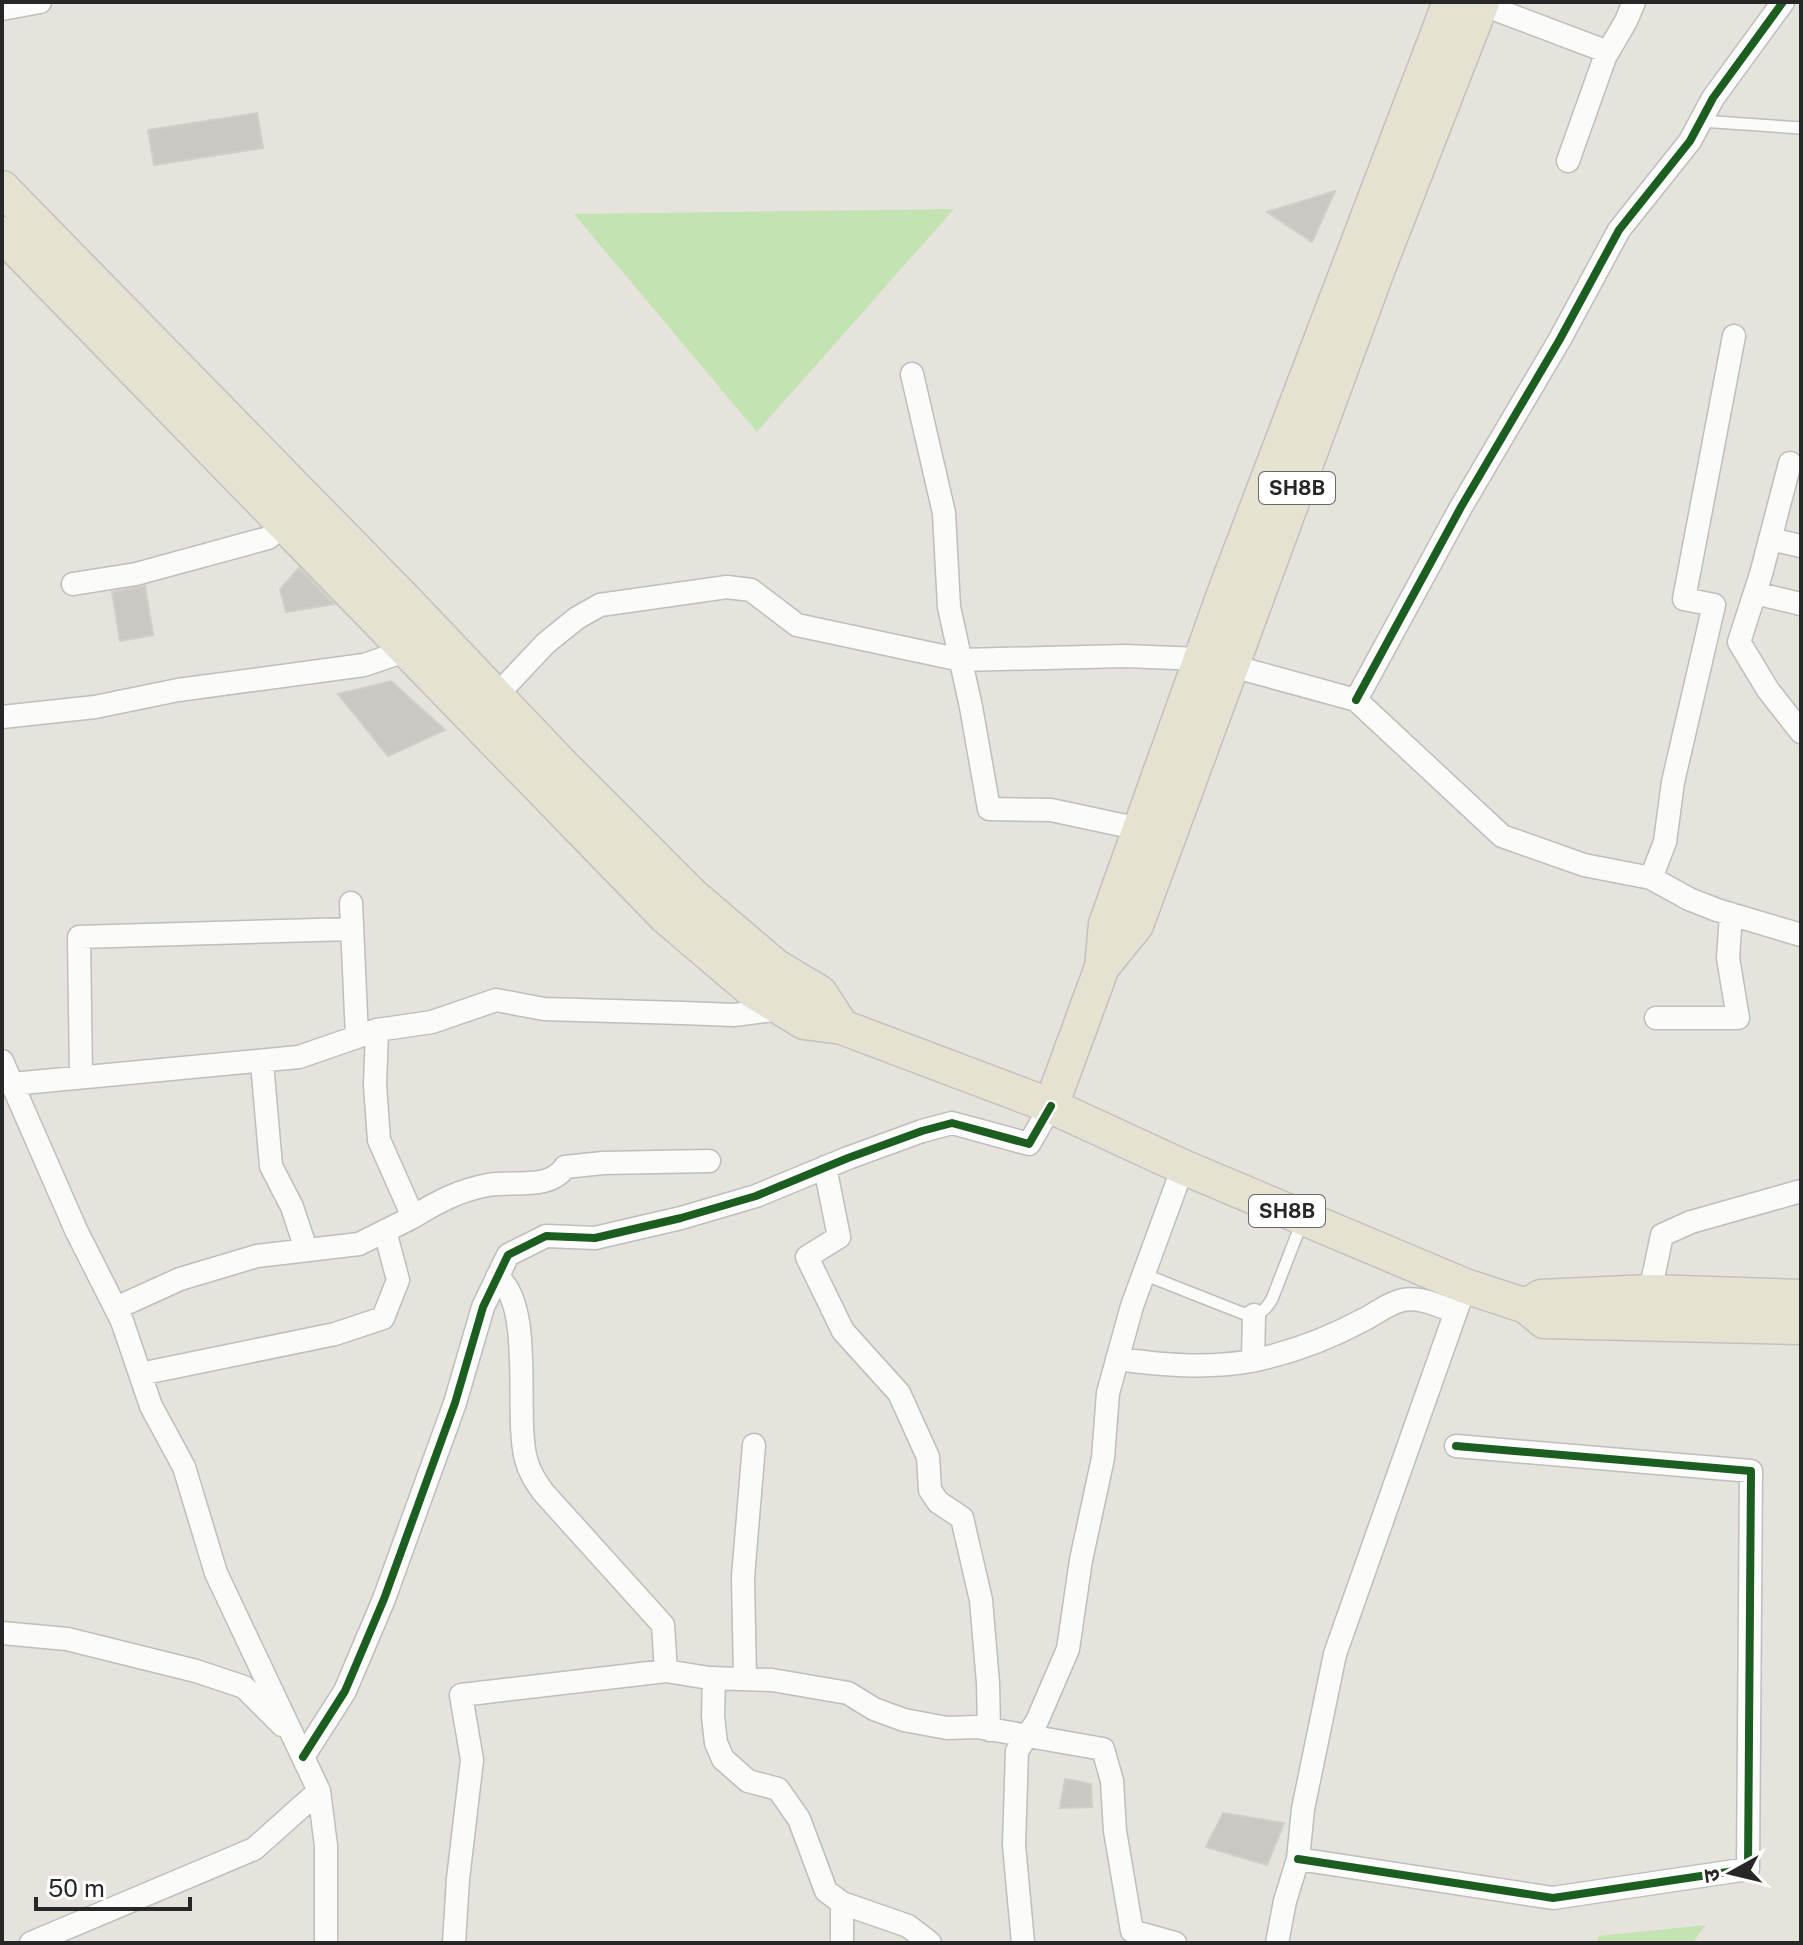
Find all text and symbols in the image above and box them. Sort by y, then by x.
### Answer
road number: SH8B [1259,472,1335,504]
road number: SH8B [1249,1195,1325,1227]
north arrow [1691,1833,1771,1913]
scale bar [36,1861,190,1911]
text: उ [1697,1866,1725,1884]
text: 50 m [48,1874,105,1902]

